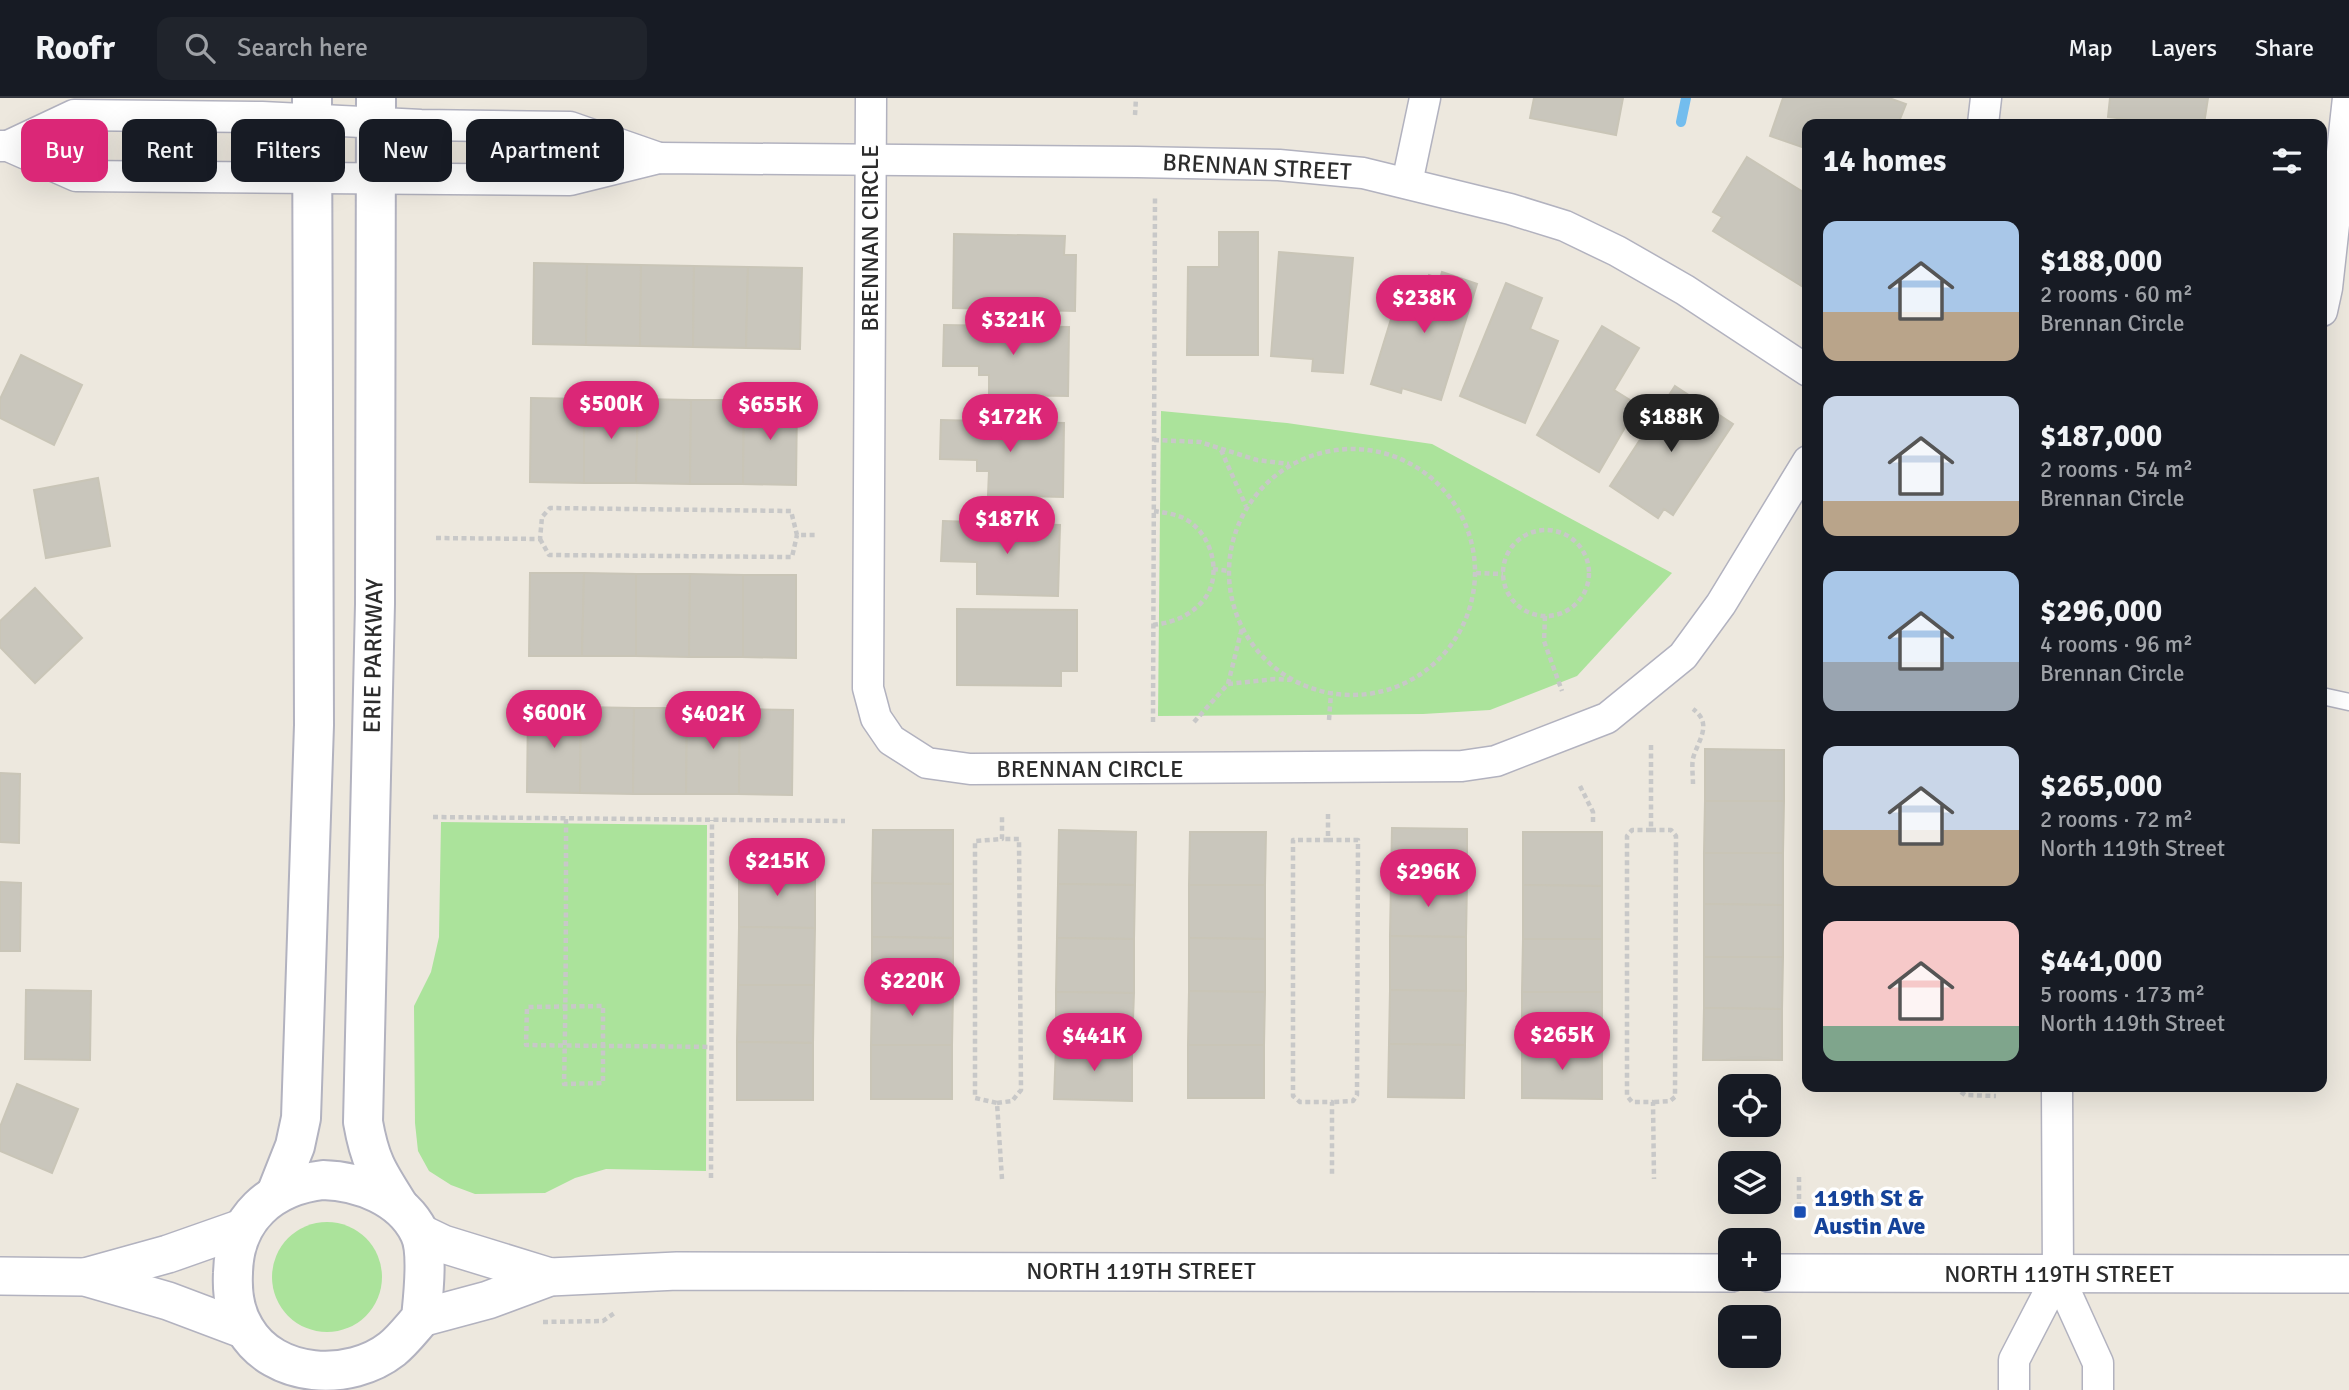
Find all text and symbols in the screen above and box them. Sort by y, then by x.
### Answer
search box [157,17,647,80]
text: Roofr [35,28,115,69]
icon: search [181,29,219,67]
text: Search here [237,32,368,64]
text: Map [2068,33,2113,63]
text: Layers [2151,33,2217,63]
text: Share [2255,33,2314,63]
chip: Buy [21,119,108,182]
chip: Rent [122,119,217,182]
chip: Filters [231,119,345,182]
chip: New [359,119,452,182]
chip: Apartment [466,119,624,182]
icon: filters [2268,142,2306,180]
text: 14 homes [1823,143,1946,180]
street label: BRENNAN CIRCLE [855,144,885,332]
street label: BRENNAN STREET [1162,147,1352,187]
text: $188,000 [2040,243,2162,280]
icon: home [1879,249,1963,333]
pin: $238K [1375,275,1473,335]
text: 2 rooms · 60 m² [2040,280,2193,309]
text: $238K [1392,283,1456,312]
pin: $321K [964,298,1062,357]
text: $321K [981,305,1045,334]
text: Brennan Circle [2040,309,2185,338]
pin: $500K [562,382,660,441]
pin: $655K [721,382,819,442]
text: $500K [579,389,643,418]
text: $655K [738,390,802,419]
pin: $172K [961,394,1059,454]
pin: $188K [1622,394,1720,454]
text: $172K [978,402,1042,431]
text: $188K [1639,402,1703,431]
text: $187,000 [2040,418,2162,455]
icon: home [1879,424,1963,508]
text: 2 rooms · 54 m² [2040,455,2193,484]
text: Brennan Circle [2040,484,2185,513]
pin: $187K [958,496,1056,556]
text: $187K [975,504,1039,533]
street label: ERIE PARKWAY [357,578,389,734]
text: $296,000 [2040,593,2162,630]
icon: home [1879,599,1963,683]
text: 4 rooms · 96 m² [2040,630,2193,659]
text: Brennan Circle [2040,659,2185,688]
pin: $600K [505,690,603,750]
pin: $402K [664,692,762,751]
text: $600K [522,698,586,727]
text: $402K [681,699,745,728]
street label: BRENNAN CIRCLE [996,754,1184,784]
text: $265,000 [2040,768,2162,805]
icon: home [1879,774,1963,858]
text: 2 rooms · 72 m² [2040,805,2193,834]
text: North 119th Street [2040,834,2225,863]
pin: $215K [728,838,826,898]
text: $215K [745,846,809,875]
pin: $296K [1379,850,1477,909]
text: $296K [1396,857,1460,886]
text: $441,000 [2040,943,2162,980]
icon: home [1879,949,1963,1033]
pin: $220K [863,958,961,1018]
text: $220K [880,966,944,995]
text: 5 rooms · 173 m² [2040,980,2205,1009]
text: North 119th Street [2040,1009,2225,1038]
pin: $265K [1513,1012,1611,1072]
pin: $441K [1045,1014,1143,1073]
text: $265K [1530,1020,1594,1049]
text: $441K [1062,1021,1126,1050]
map controls [1718,1074,1781,1368]
button: locate [1718,1074,1781,1137]
button: layers [1718,1151,1781,1214]
place label: 119th St & Austin Ave [1814,1183,1926,1241]
marker: 119th St & Austin Ave [1792,1204,1808,1220]
button: + [1718,1228,1781,1291]
street label: NORTH 119TH STREET [1026,1256,1256,1286]
street label: NORTH 119TH STREET [1944,1259,2174,1289]
button: − [1718,1305,1781,1368]

